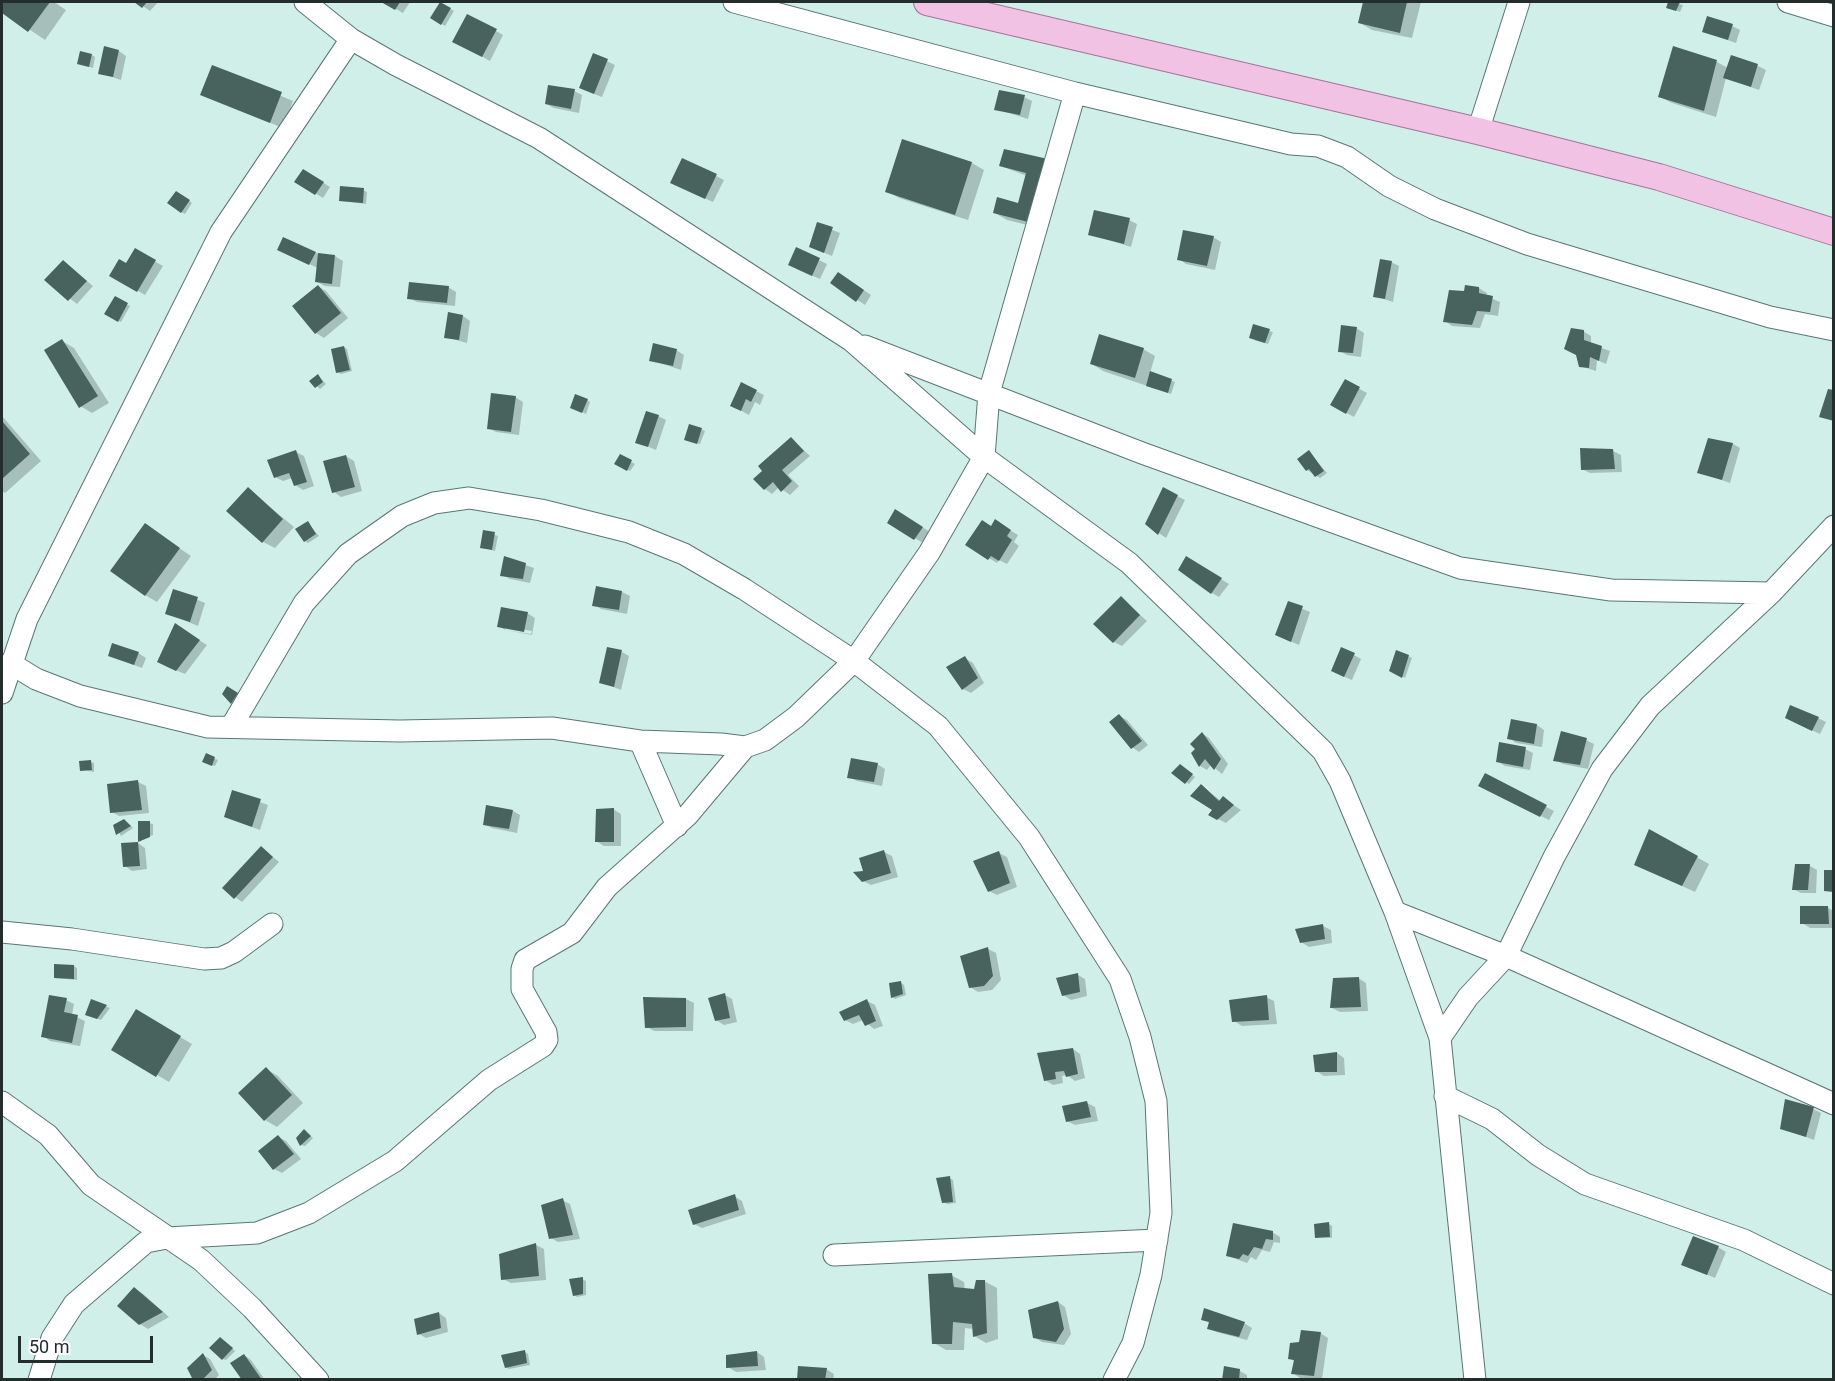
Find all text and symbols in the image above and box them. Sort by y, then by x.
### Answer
scale bar [21,1324,156,1362]
text: 50 m [29,1336,69,1357]

